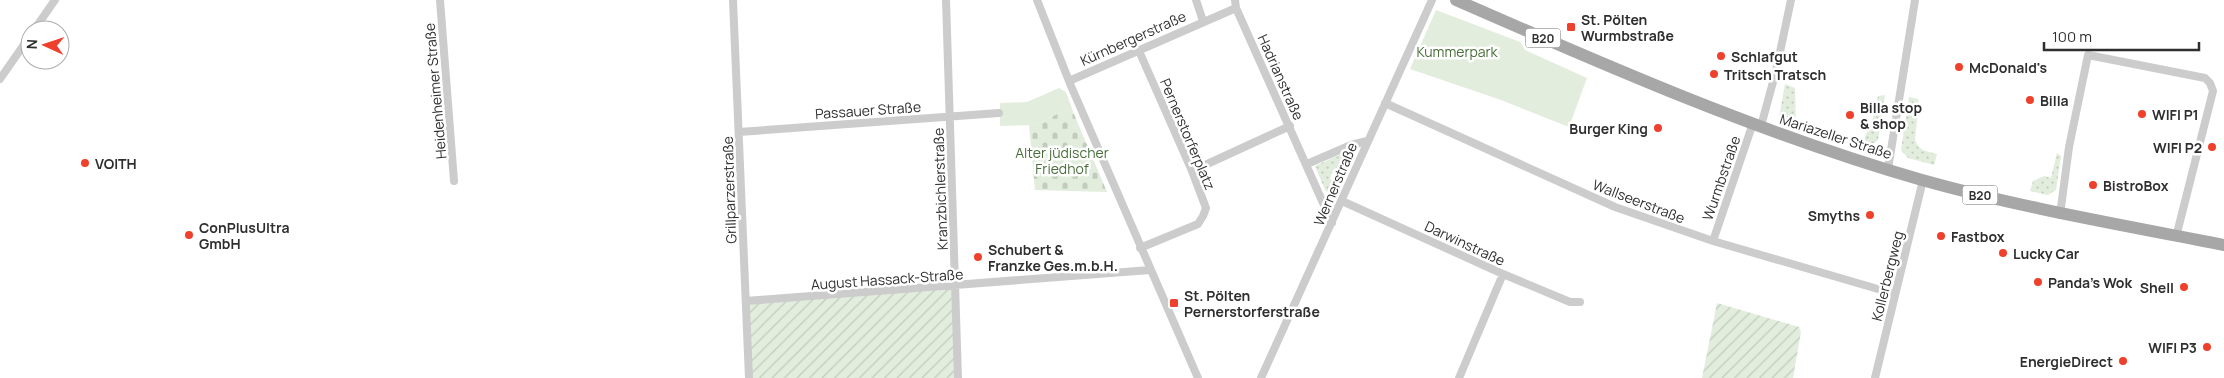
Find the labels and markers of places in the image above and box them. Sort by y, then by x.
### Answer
place label: St. Pölten Wurmbstraße [1581,10,1674,45]
marker: St. Pölten Wurmbstraße [1565,21,1577,33]
place label: Schlafgut [1731,47,1798,66]
marker: Schlafgut [1715,50,1727,62]
place label: McDonald's [1969,58,2047,77]
marker: McDonald's [1953,61,1965,73]
place label: Tritsch Tratsch [1724,65,1826,84]
marker: Tritsch Tratsch [1708,68,1720,80]
place label: Billa [2040,91,2069,110]
marker: Billa [2024,94,2036,106]
place label: Billa stop & shop [1860,98,1922,133]
place label: WIFI P1 [2152,105,2199,124]
marker: WIFI P1 [2136,108,2148,120]
marker: Billa stop & shop [1844,109,1856,121]
place label: Burger King [1569,119,1648,138]
marker: Burger King [1652,122,1664,134]
place label: WIFI P2 [2153,138,2202,157]
marker: WIFI P2 [2206,141,2218,153]
place label: VOITH [95,154,137,173]
marker: VOITH [79,157,91,169]
place label: BistroBox [2103,176,2169,195]
marker: BistroBox [2087,179,2099,191]
place label: Smyths [1808,206,1860,225]
marker: Smyths [1864,209,1876,221]
place label: ConPlusUltra GmbH [199,218,290,253]
place label: Fastbox [1951,227,2005,246]
marker: ConPlusUltra GmbH [183,229,195,241]
marker: Fastbox [1935,230,1947,242]
place label: Schubert & Franzke Ges.m.b.H. [988,240,1118,275]
place label: Lucky Car [2013,244,2080,263]
marker: Lucky Car [1997,247,2009,259]
marker: Schubert & Franzke Ges.m.b.H. [972,251,984,263]
place label: Panda's Wok [2048,273,2132,292]
marker: Panda's Wok [2032,276,2044,288]
place label: Shell [2140,278,2174,297]
marker: Shell [2178,281,2190,293]
place label: St. Pölten Pernerstorferstraße [1184,286,1320,321]
marker: St. Pölten Pernerstorferstraße [1168,297,1180,309]
place label: WIFI P3 [2148,338,2197,357]
marker: WIFI P3 [2201,341,2213,353]
place label: EnergieDirect [2020,352,2113,371]
marker: EnergieDirect [2117,355,2129,367]

